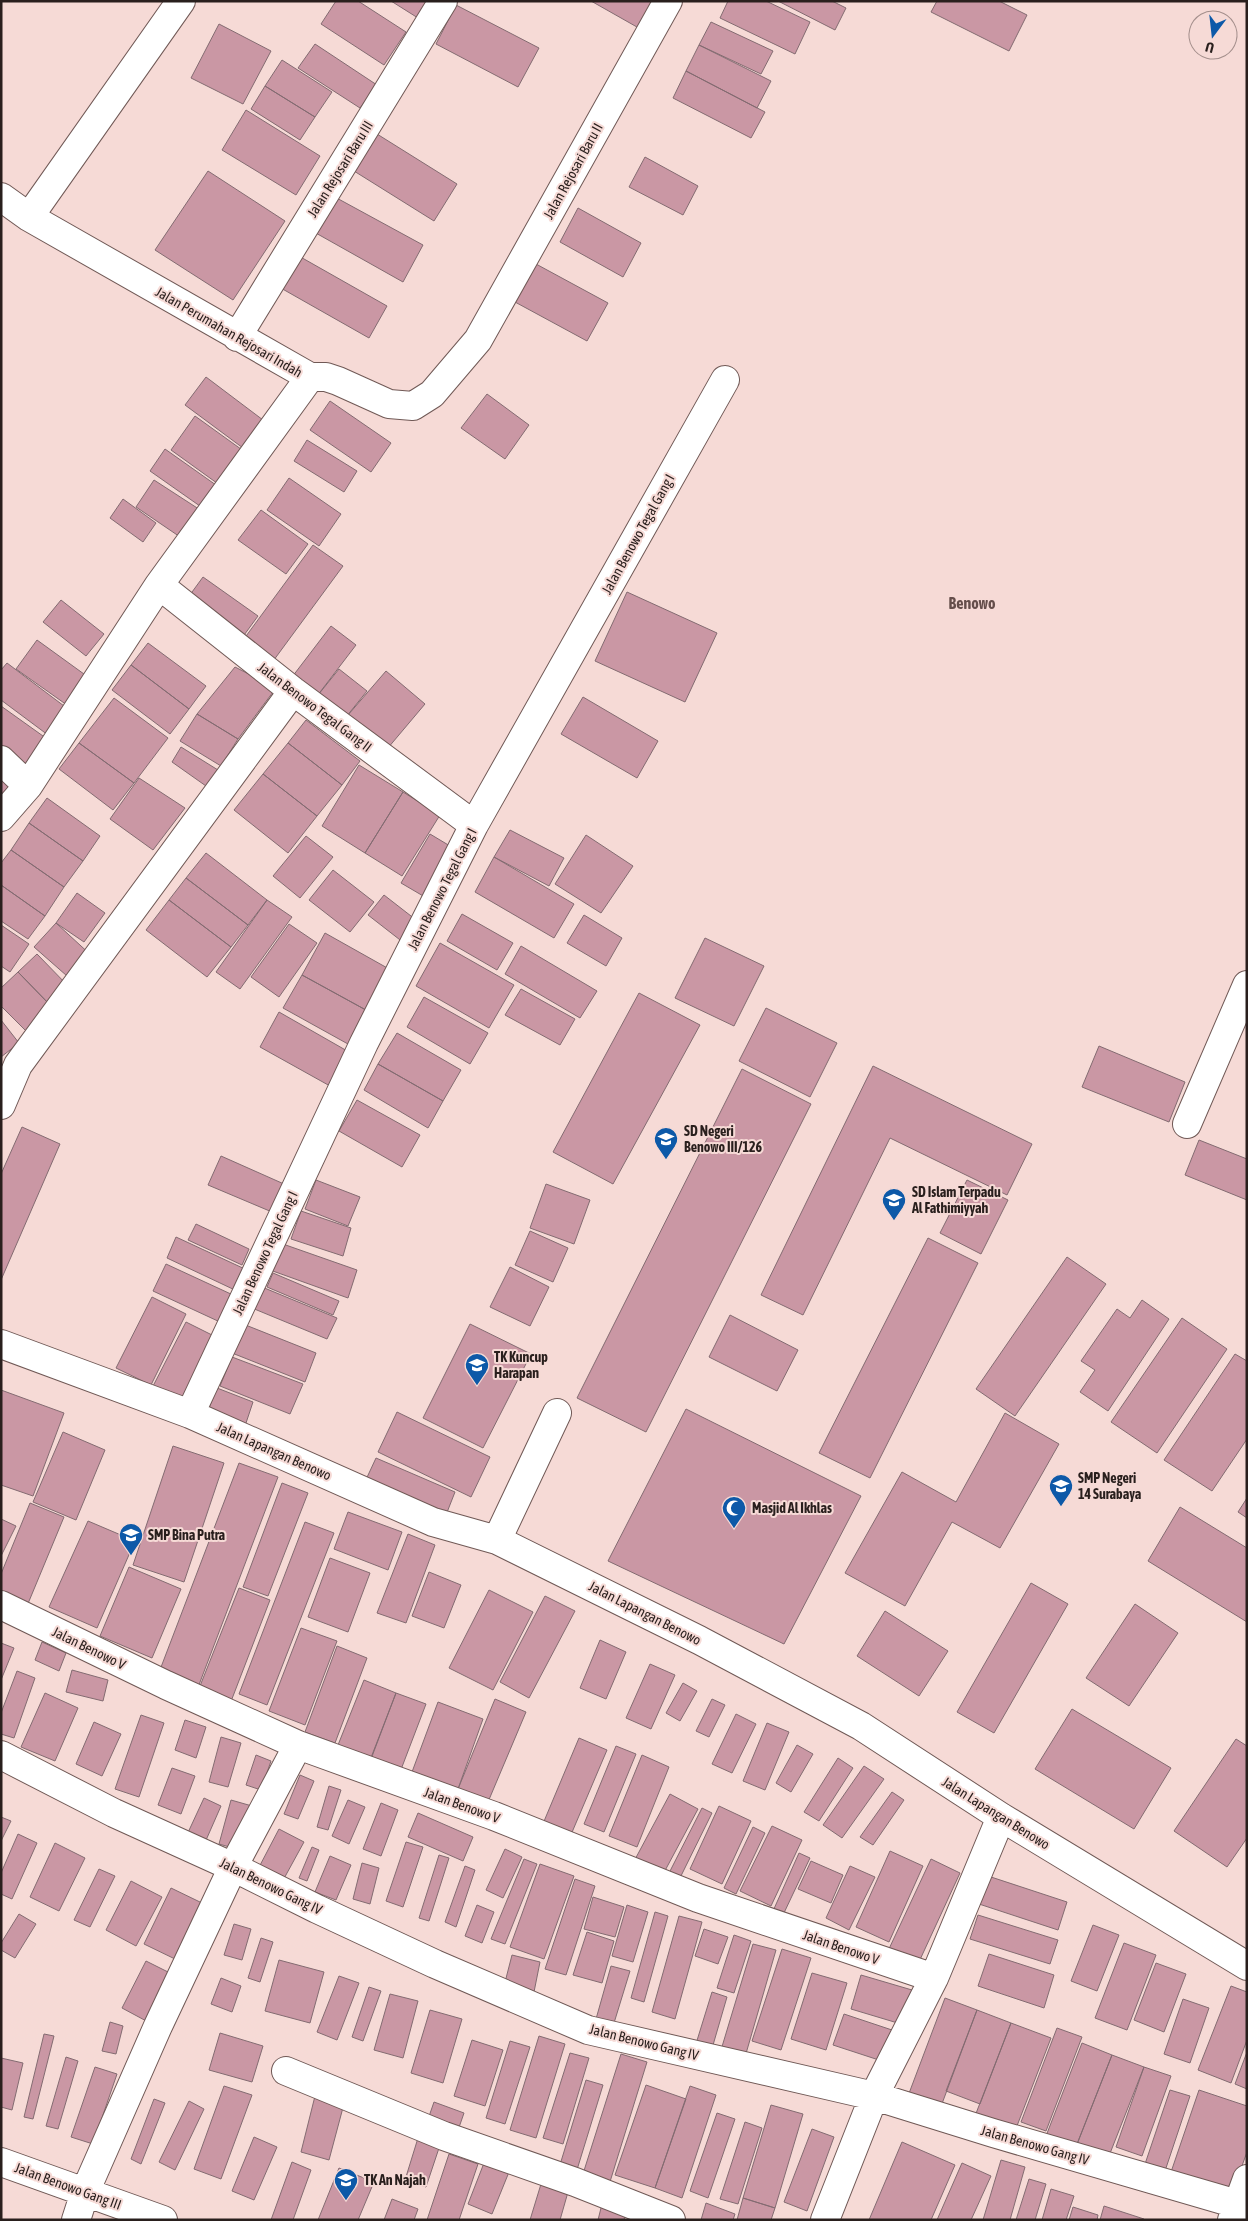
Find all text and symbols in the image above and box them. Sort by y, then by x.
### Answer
north arrow [1188,10,1238,60]
text: U [1204,39,1216,56]
street label: Jalan Rejosari Baru III [304,118,376,220]
street label: Jalan Rejosari Baru II [540,120,606,222]
street label: Jalan Perumahan Rejosari Indah [153,283,305,381]
street label: Jalan Benowo Tegal Gang I [598,471,678,597]
district label: Benowo [949,594,996,612]
street label: Jalan Benowo Tegal Gang II [255,659,375,755]
street label: Jalan Benowo Tegal Gang I [404,825,480,953]
place label: SD Negeri Benowo III/126 [684,1123,763,1155]
school or university icon: SD Negeri Benowo III/126 [653,1126,679,1160]
place label: SD Islam Terpadu Al Fathimiyyah [911,1184,1001,1216]
school or university icon: SD Islam Terpadu Al Fathimiyyah [881,1187,907,1221]
street label: Jalan Benowo Tegal Gang I [229,1189,301,1317]
place label: TK Kuncup Harapan [494,1349,548,1381]
school or university icon: TK Kuncup Harapan [464,1352,490,1386]
street label: Jalan Lapangan Benowo [214,1419,334,1483]
place label: SMP Negeri 14 Surabaya [1078,1470,1142,1502]
school or university icon: SMP Negeri 14 Surabaya [1048,1473,1074,1507]
mosque icon: Masjid Al Ikhlas [721,1495,747,1529]
place label: Masjid Al Ikhlas [752,1500,832,1516]
school or university icon: SMP Bina Putra [118,1522,144,1556]
place label: SMP Bina Putra [148,1527,226,1543]
street label: Jalan Lapangan Benowo [586,1578,704,1648]
street label: Jalan Benowo V [50,1623,128,1673]
street label: Jalan Lapangan Benowo [939,1773,1053,1853]
street label: Jalan Benowo V [422,1784,502,1826]
street label: Jalan Benowo Gang IV [217,1854,325,1918]
street label: Jalan Benowo V [801,1926,881,1968]
street label: Jalan Benowo Gang IV [588,2021,700,2063]
street label: Jalan Benowo Gang IV [979,2122,1091,2168]
street label: Jalan Benowo Gang III [13,2159,123,2213]
school or university icon: TK An Najah [333,2167,359,2201]
place label: TK An Najah [364,2172,426,2188]

